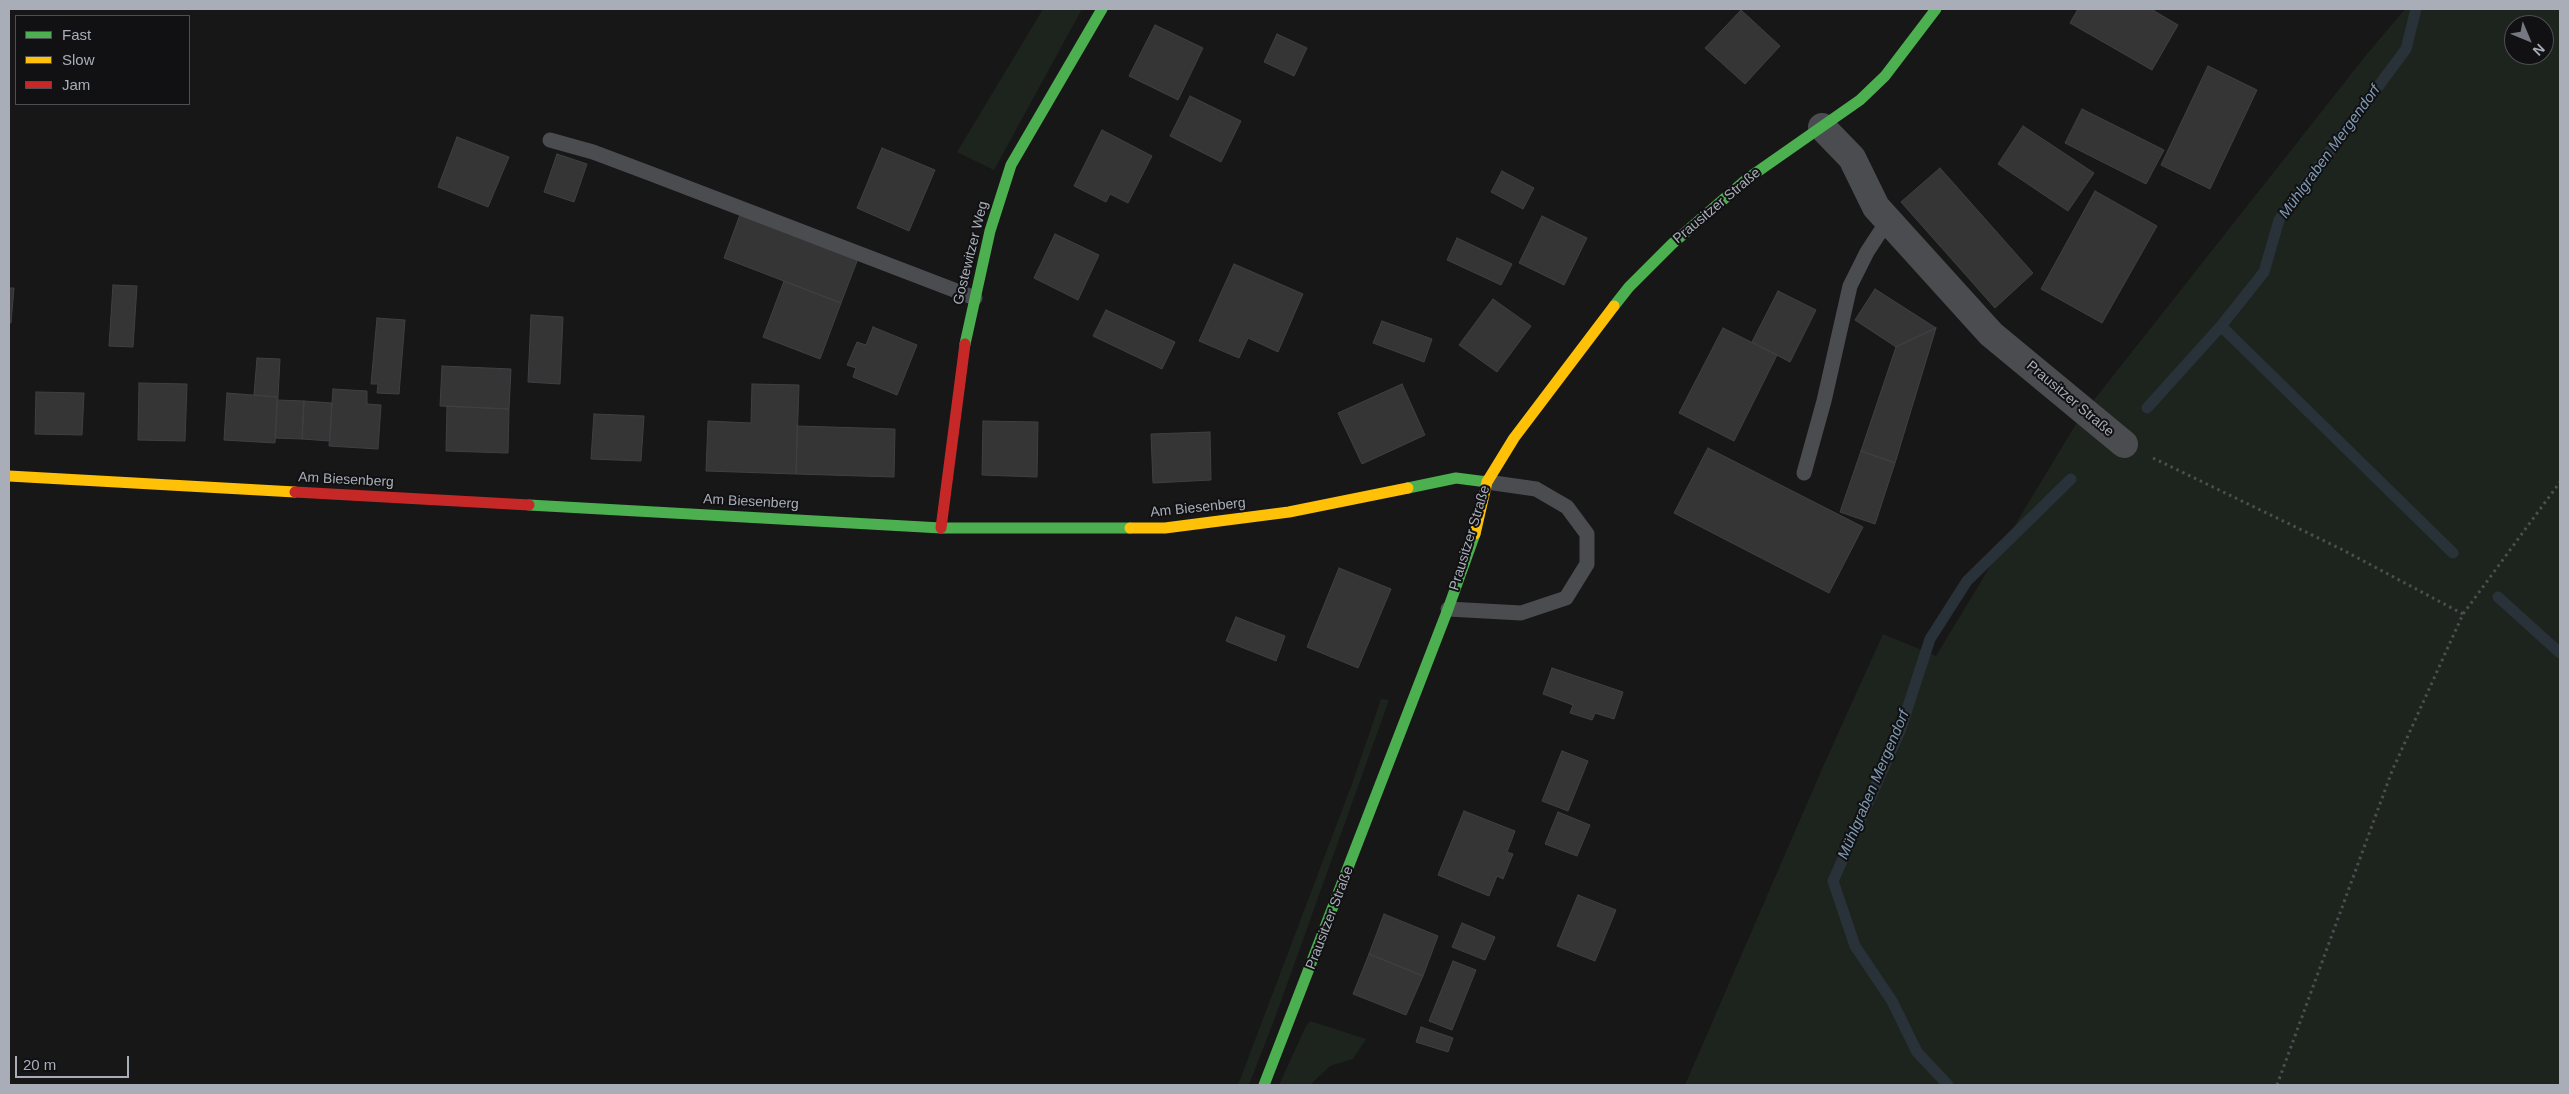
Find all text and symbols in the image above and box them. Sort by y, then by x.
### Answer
legend [15,15,190,105]
north arrow [2504,15,2554,65]
text: Fast [62,26,91,43]
text: N [2530,41,2548,59]
text: Slow [62,51,95,68]
text: Jam [62,76,90,93]
water label: Mühlgraben Mergendorf [2276,82,2384,222]
street label: Prausitzer Straße [1670,165,1764,247]
street label: Gostewitzer Weg [950,199,992,307]
street label: Prausitzer Straße [2023,358,2117,440]
street label: Am Biesenberg [298,469,394,491]
street label: Prausitzer Straße [1446,483,1494,593]
street label: Am Biesenberg [703,491,799,513]
street label: Am Biesenberg [1150,495,1246,521]
water label: Mühlgraben Mergendorf [1834,708,1914,862]
street label: Prausitzer Straße [1303,864,1357,972]
scale bar [18,1046,131,1078]
text: 20 m [23,1056,56,1073]

